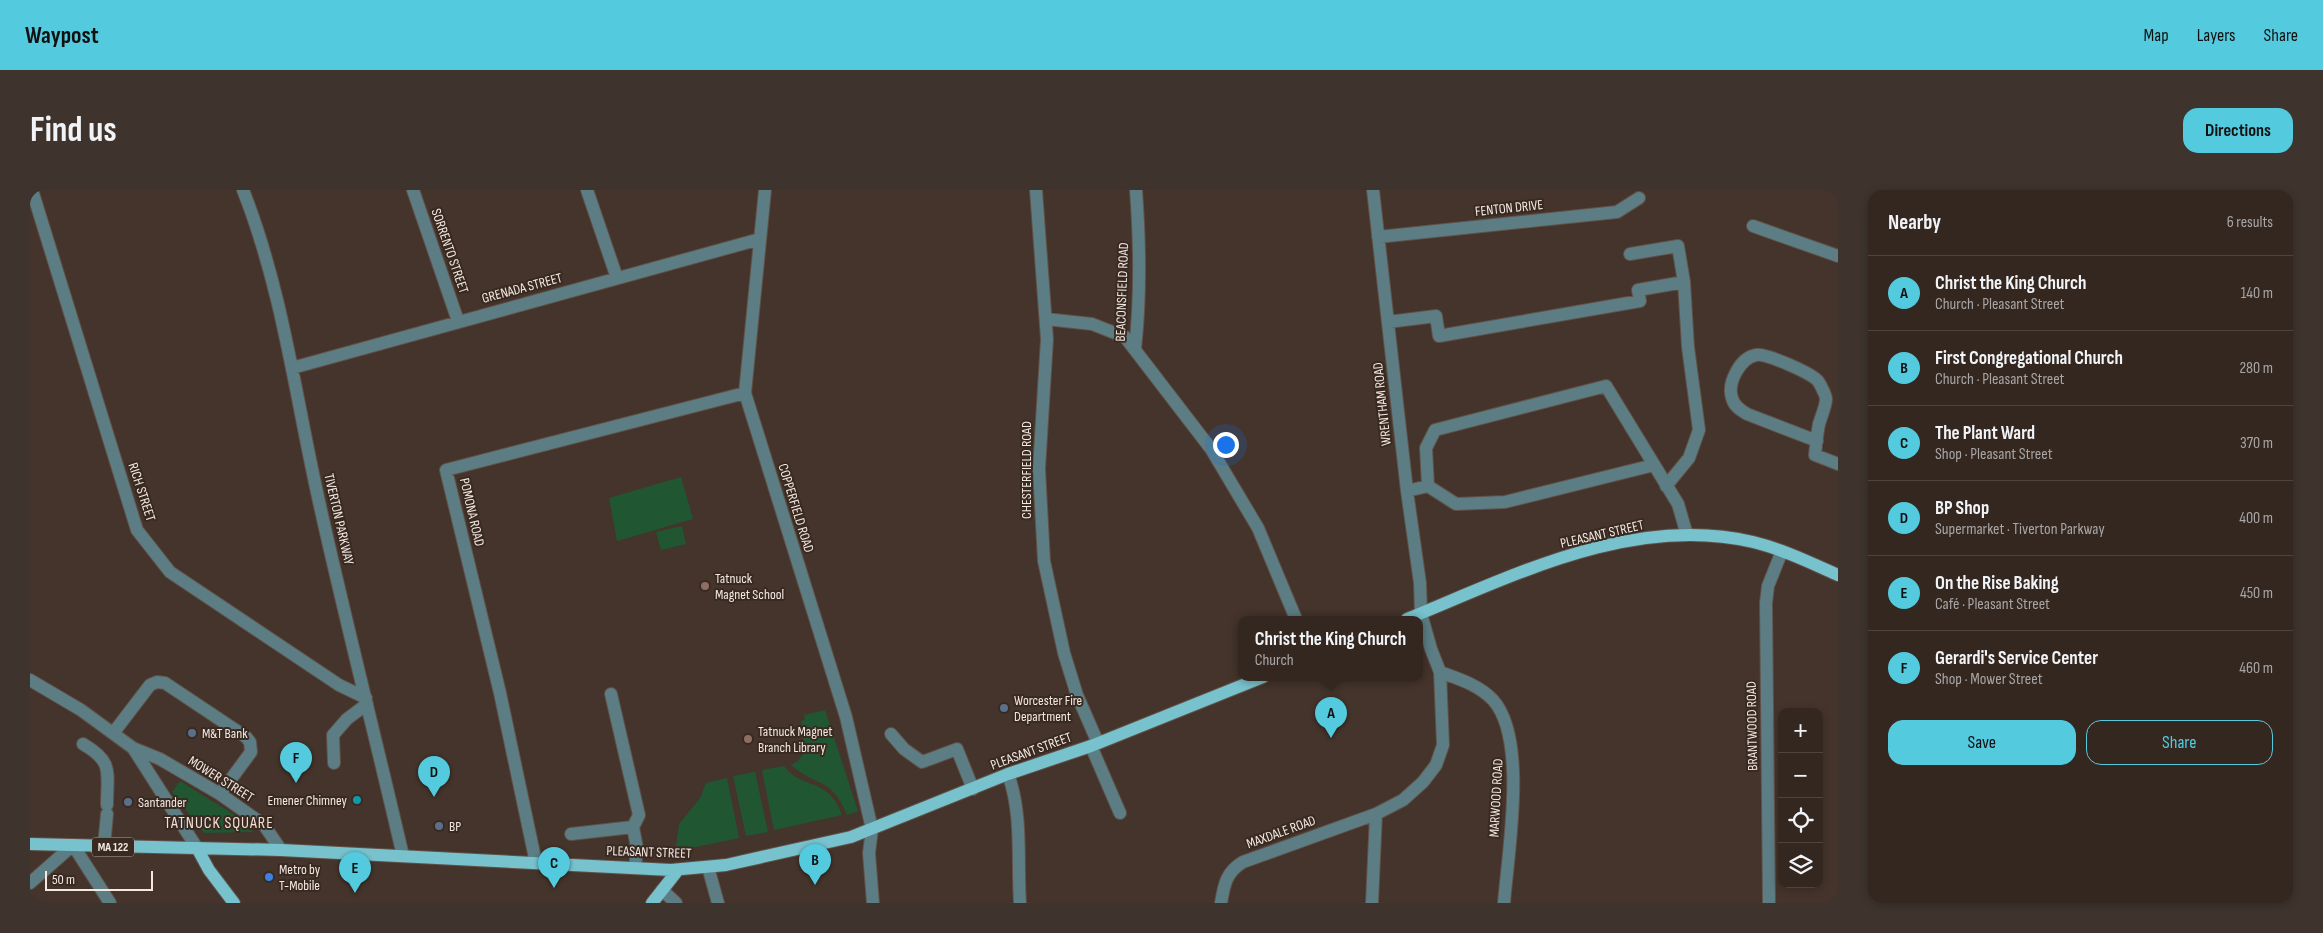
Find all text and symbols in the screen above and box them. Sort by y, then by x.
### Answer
text: Waypost [25,21,99,50]
text: Map [2144,25,2169,46]
text: Layers [2197,25,2236,46]
text: Share [2264,25,2298,46]
button: Directions [2183,108,2293,153]
text: Find us [30,109,117,152]
street label: FENTON DRIVE [1474,196,1544,220]
street label: SORRENTO STREET [428,206,473,296]
text: Nearby [1888,210,1941,235]
text: 6 results [2227,213,2273,232]
street label: BEACONSFIELD ROAD [1112,242,1132,342]
street label: GRENADA STREET [480,269,564,307]
text: Christ the King Church [1935,272,2086,295]
text: A [1900,284,1908,303]
text: 140 m [2241,284,2273,303]
text: Church · Pleasant Street [1935,295,2064,314]
text: First Congregational Church [1935,347,2123,370]
text: B [1900,359,1908,378]
text: 280 m [2239,359,2273,378]
street label: WRENTHAM ROAD [1369,361,1395,447]
text: Church · Pleasant Street [1935,370,2064,389]
street label: CHESTERFIELD ROAD [1018,421,1035,519]
text: The Plant Ward [1935,422,2035,445]
your location [1213,432,1239,458]
text: C [1900,434,1908,453]
text: 370 m [2240,434,2273,453]
text: Shop · Pleasant Street [1935,445,2053,464]
street label: RICH STREET [125,461,160,524]
street label: COPPERFIELD ROAD [774,461,818,555]
street label: TIVERTON PARKWAY [320,472,358,566]
street label: POMONA ROAD [456,476,488,548]
text: BP Shop [1935,497,1989,520]
text: D [1900,509,1908,528]
text: 400 m [2239,509,2273,528]
street label: PLEASANT STREET [1559,516,1646,552]
text: Supermarket · Tiverton Parkway [1935,520,2105,539]
place label: Tatnuck Magnet School [715,570,784,603]
text: On the Rise Baking [1935,572,2059,595]
marker: Tatnuck Magnet School [699,580,711,592]
text: E [1901,584,1907,603]
text: 450 m [2240,584,2273,603]
text: Café · Pleasant Street [1935,595,2050,614]
popup [1238,616,1423,681]
text: Christ the King Church [1255,628,1406,651]
text: Gerardi's Service Center [1935,647,2098,670]
text: Church [1255,651,1294,670]
text: F [1901,659,1907,678]
text: 460 m [2239,659,2273,678]
text: Shop · Mower Street [1935,670,2043,689]
street label: BRANTWOOD ROAD [1743,681,1761,771]
place label: Worcester Fire Department [1014,692,1082,725]
pin: A [1315,697,1347,738]
marker: Worcester Fire Department [998,702,1010,714]
map controls [1778,708,1823,888]
button: + [1778,708,1823,753]
button: Save [1888,720,2076,765]
button: Share [2086,720,2273,765]
place label: Tatnuck Magnet Branch Library [758,723,833,756]
place label: M&T Bank [202,725,248,742]
marker: M&T Bank [186,727,198,739]
street label: PLEASANT STREET [988,728,1074,774]
marker: Tatnuck Magnet Branch Library [742,733,754,745]
pin: F [280,742,312,783]
street label: MOWER STREET [185,752,257,806]
button: − [1778,753,1823,798]
pin: D [418,756,450,797]
street label: MARWOOD ROAD [1485,758,1507,838]
place label: Emener Chimney [267,792,348,809]
place label: Santander [138,794,187,811]
marker: Emener Chimney [351,794,363,806]
marker: Santander [122,796,134,808]
button: locate [1778,798,1823,843]
street label: MAXDALE ROAD [1244,812,1318,852]
district label: TATNUCK SQUARE [164,814,274,833]
place label: BP [449,818,461,835]
marker: BP [433,820,445,832]
road number: MA 122 [92,838,134,856]
street label: PLEASANT STREET [606,842,692,862]
button: layers [1778,843,1823,888]
pin: B [799,844,831,885]
pin: C [538,847,570,888]
pin: E [339,852,371,893]
place label: Metro by T-Mobile [279,861,321,894]
scale bar [45,868,152,891]
text: 50 m [52,871,75,888]
marker: Metro by T-Mobile [263,871,275,883]

